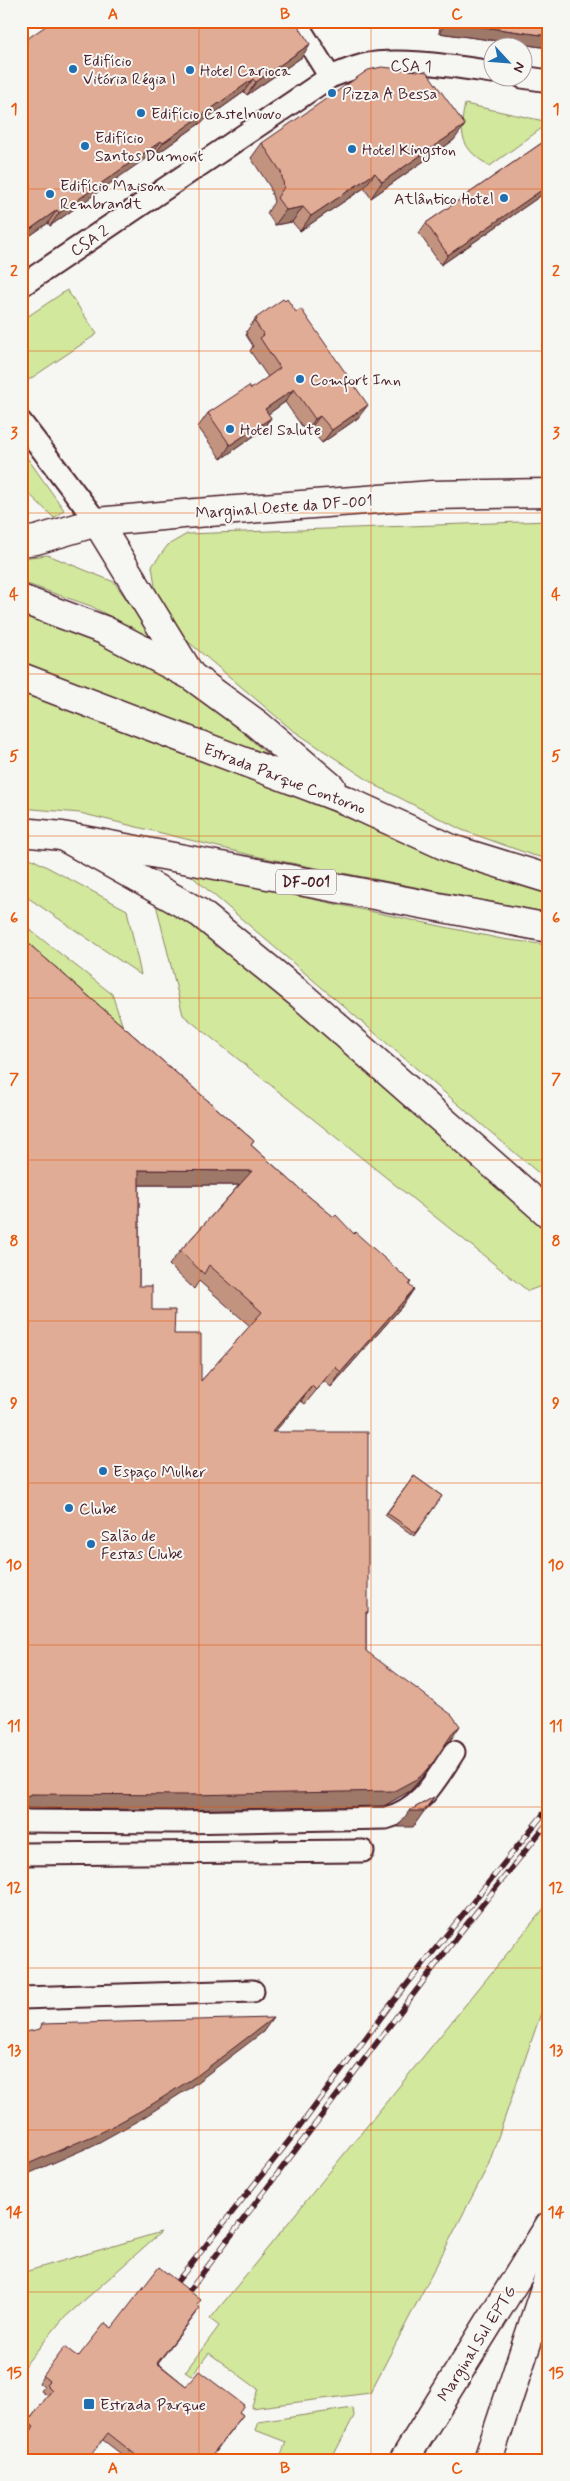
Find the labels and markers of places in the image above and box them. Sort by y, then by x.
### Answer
place label: Edifício Vitória Régia I [83,51,176,90]
place label: Hotel Carioca [200,61,291,82]
marker: Edifício Vitória Régia I [67,63,79,75]
marker: Hotel Carioca [184,64,196,76]
place label: Pizza A Bessa [342,84,438,105]
marker: Pizza A Bessa [326,87,338,99]
place label: Edifício Castelnuovo [151,104,282,125]
marker: Edifício Castelnuovo [135,107,147,119]
place label: Edifício Santos Dumont [95,128,203,167]
marker: Edifício Santos Dumont [79,140,91,152]
place label: Hotel Kingston [362,140,456,162]
marker: Hotel Kingston [346,143,358,155]
place label: Edifício Maison Rembrandt [60,176,167,215]
marker: Edifício Maison Rembrandt [44,188,56,200]
place label: Atlântico Hotel [394,189,494,210]
marker: Atlântico Hotel [498,192,510,204]
place label: Comfort Inn [310,370,401,393]
marker: Comfort Inn [294,373,306,385]
place label: Hotel Salute [240,420,321,441]
marker: Hotel Salute [224,423,236,435]
place label: Espaço Mulher [113,1462,207,1483]
marker: Espaço Mulher [97,1465,109,1477]
place label: Clube [79,1499,117,1520]
marker: Clube [63,1502,75,1514]
place label: Salão de Festas Clube [101,1526,183,1565]
marker: Salão de Festas Clube [85,1538,97,1550]
place label: Estrada Parque [100,2395,206,2416]
marker: Estrada Parque [82,2397,96,2411]

